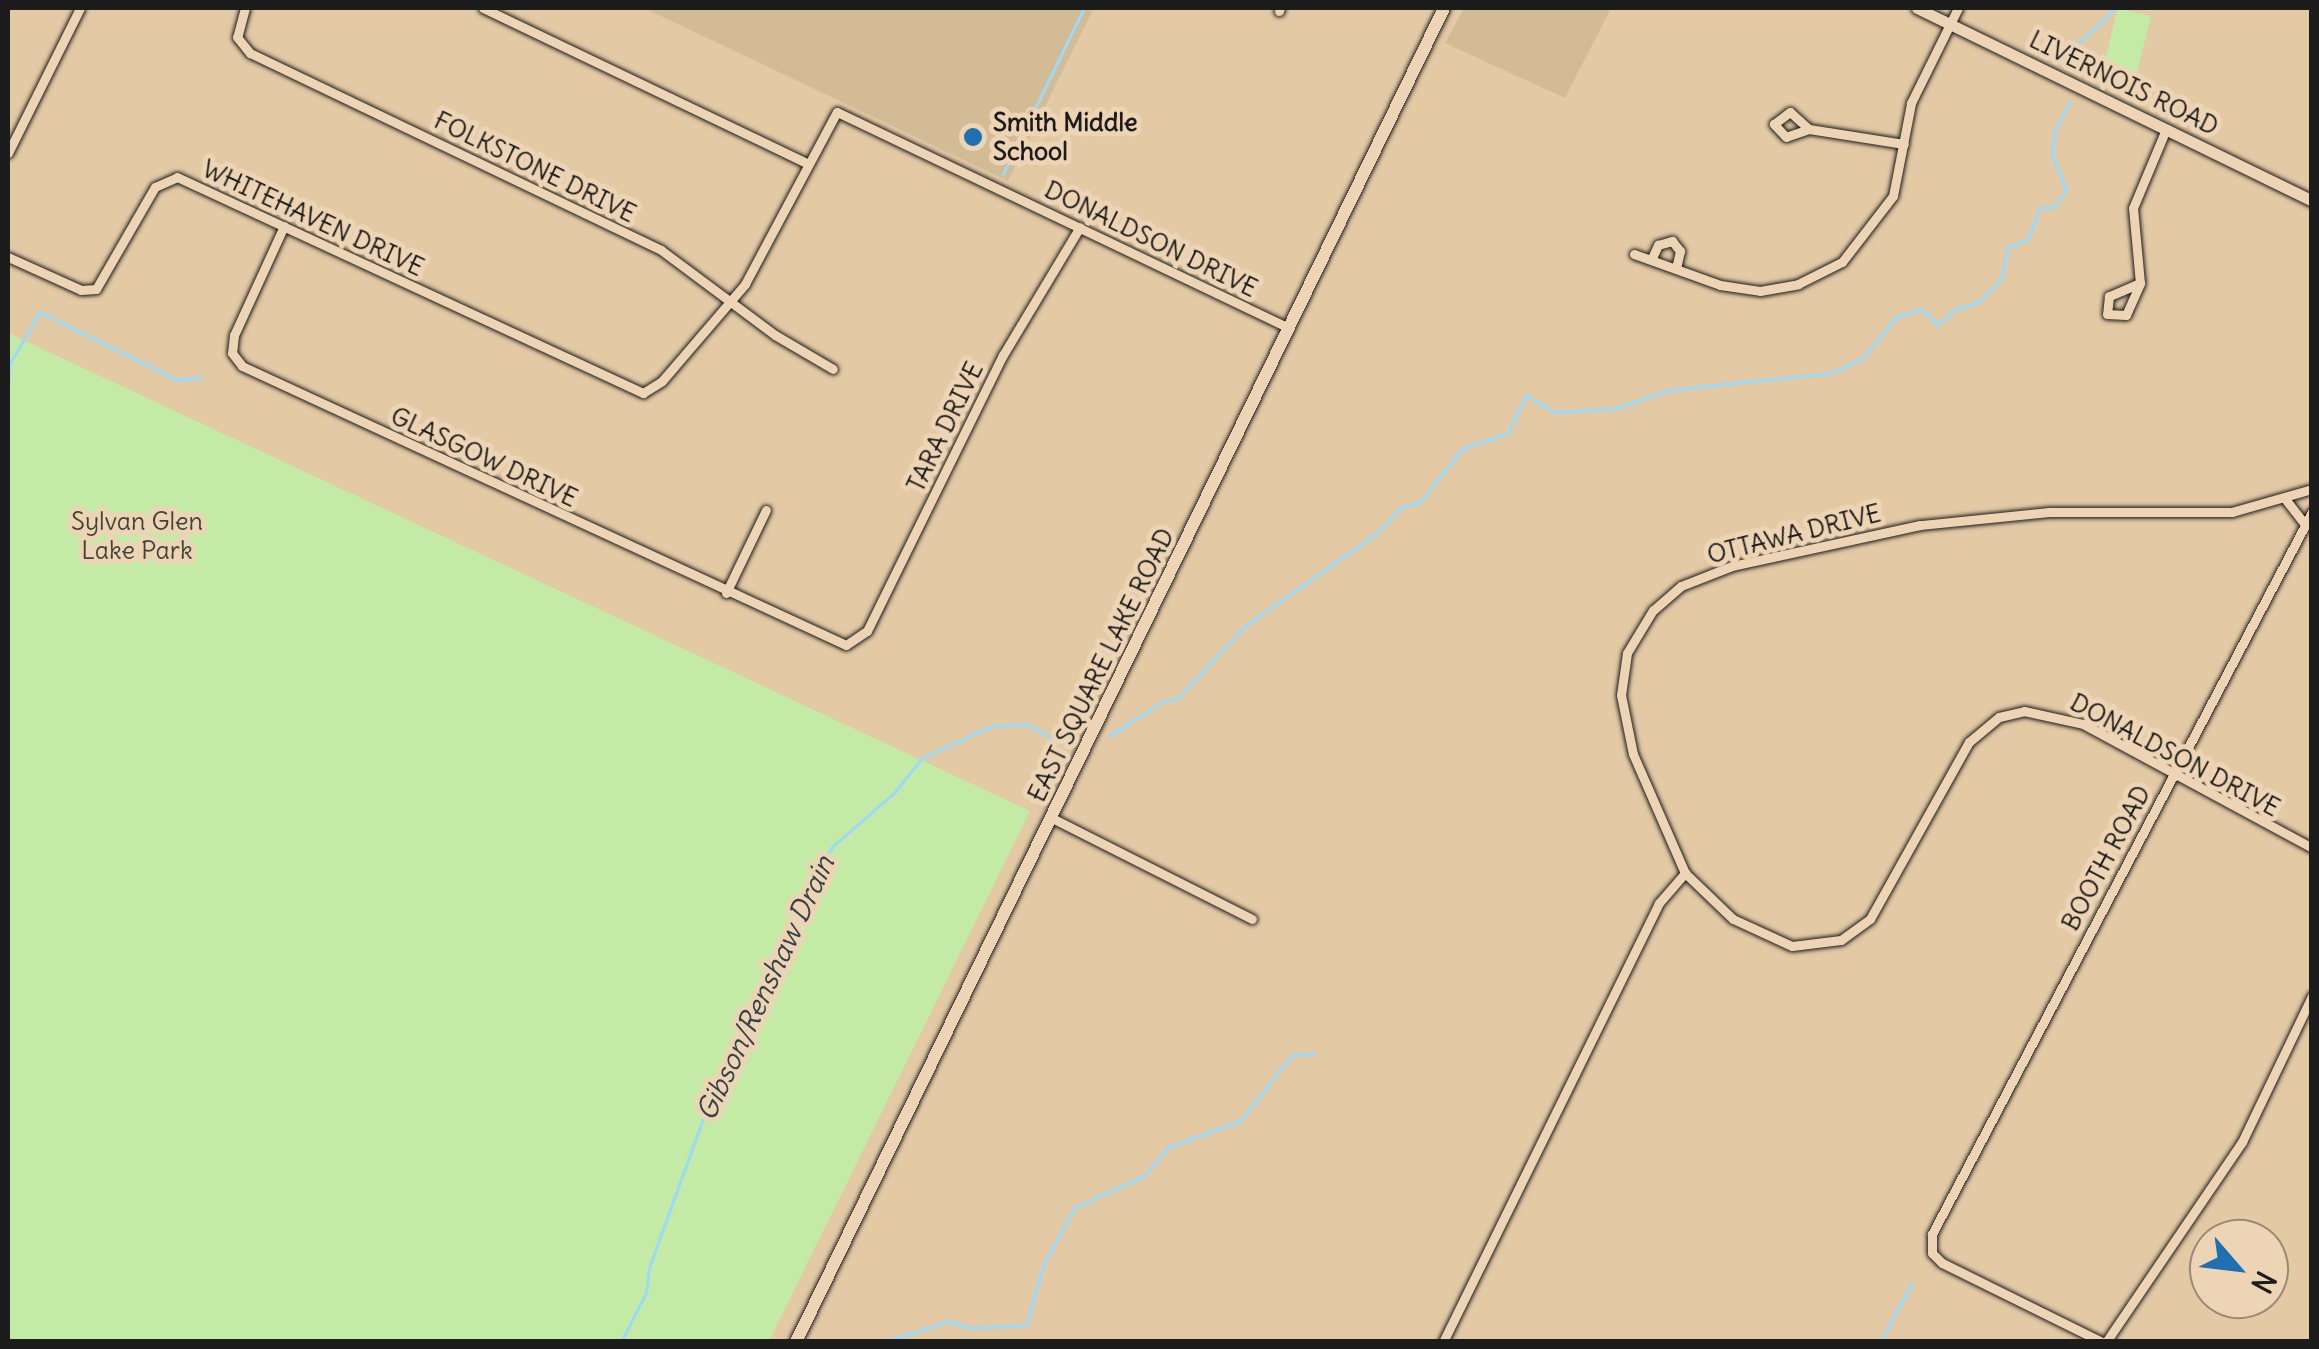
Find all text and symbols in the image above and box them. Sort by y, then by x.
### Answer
street label: LIVERNOIS ROAD [2025,24,2223,142]
street label: FOLKSTONE DRIVE [429,105,641,229]
place label: Smith Middle School [993,108,1137,167]
marker: Smith Middle School [962,126,984,148]
street label: WHITEHAVEN DRIVE [198,154,428,282]
street label: DONALDSON DRIVE [1040,174,1262,304]
street label: TARA DRIVE [901,357,989,497]
street label: GLASGOW DRIVE [386,401,582,513]
street label: OTTAWA DRIVE [1704,498,1884,570]
park label: Sylvan Glen Lake Park [71,507,203,566]
street label: EAST SQUARE LAKE ROAD [1022,523,1180,807]
street label: DONALDSON DRIVE [2065,687,2285,823]
street label: BOOTH ROAD [2055,780,2157,936]
water label: Gibson/Renshaw Drain [689,850,841,1126]
north arrow [2189,1219,2289,1319]
text: N [2243,1265,2284,1299]

